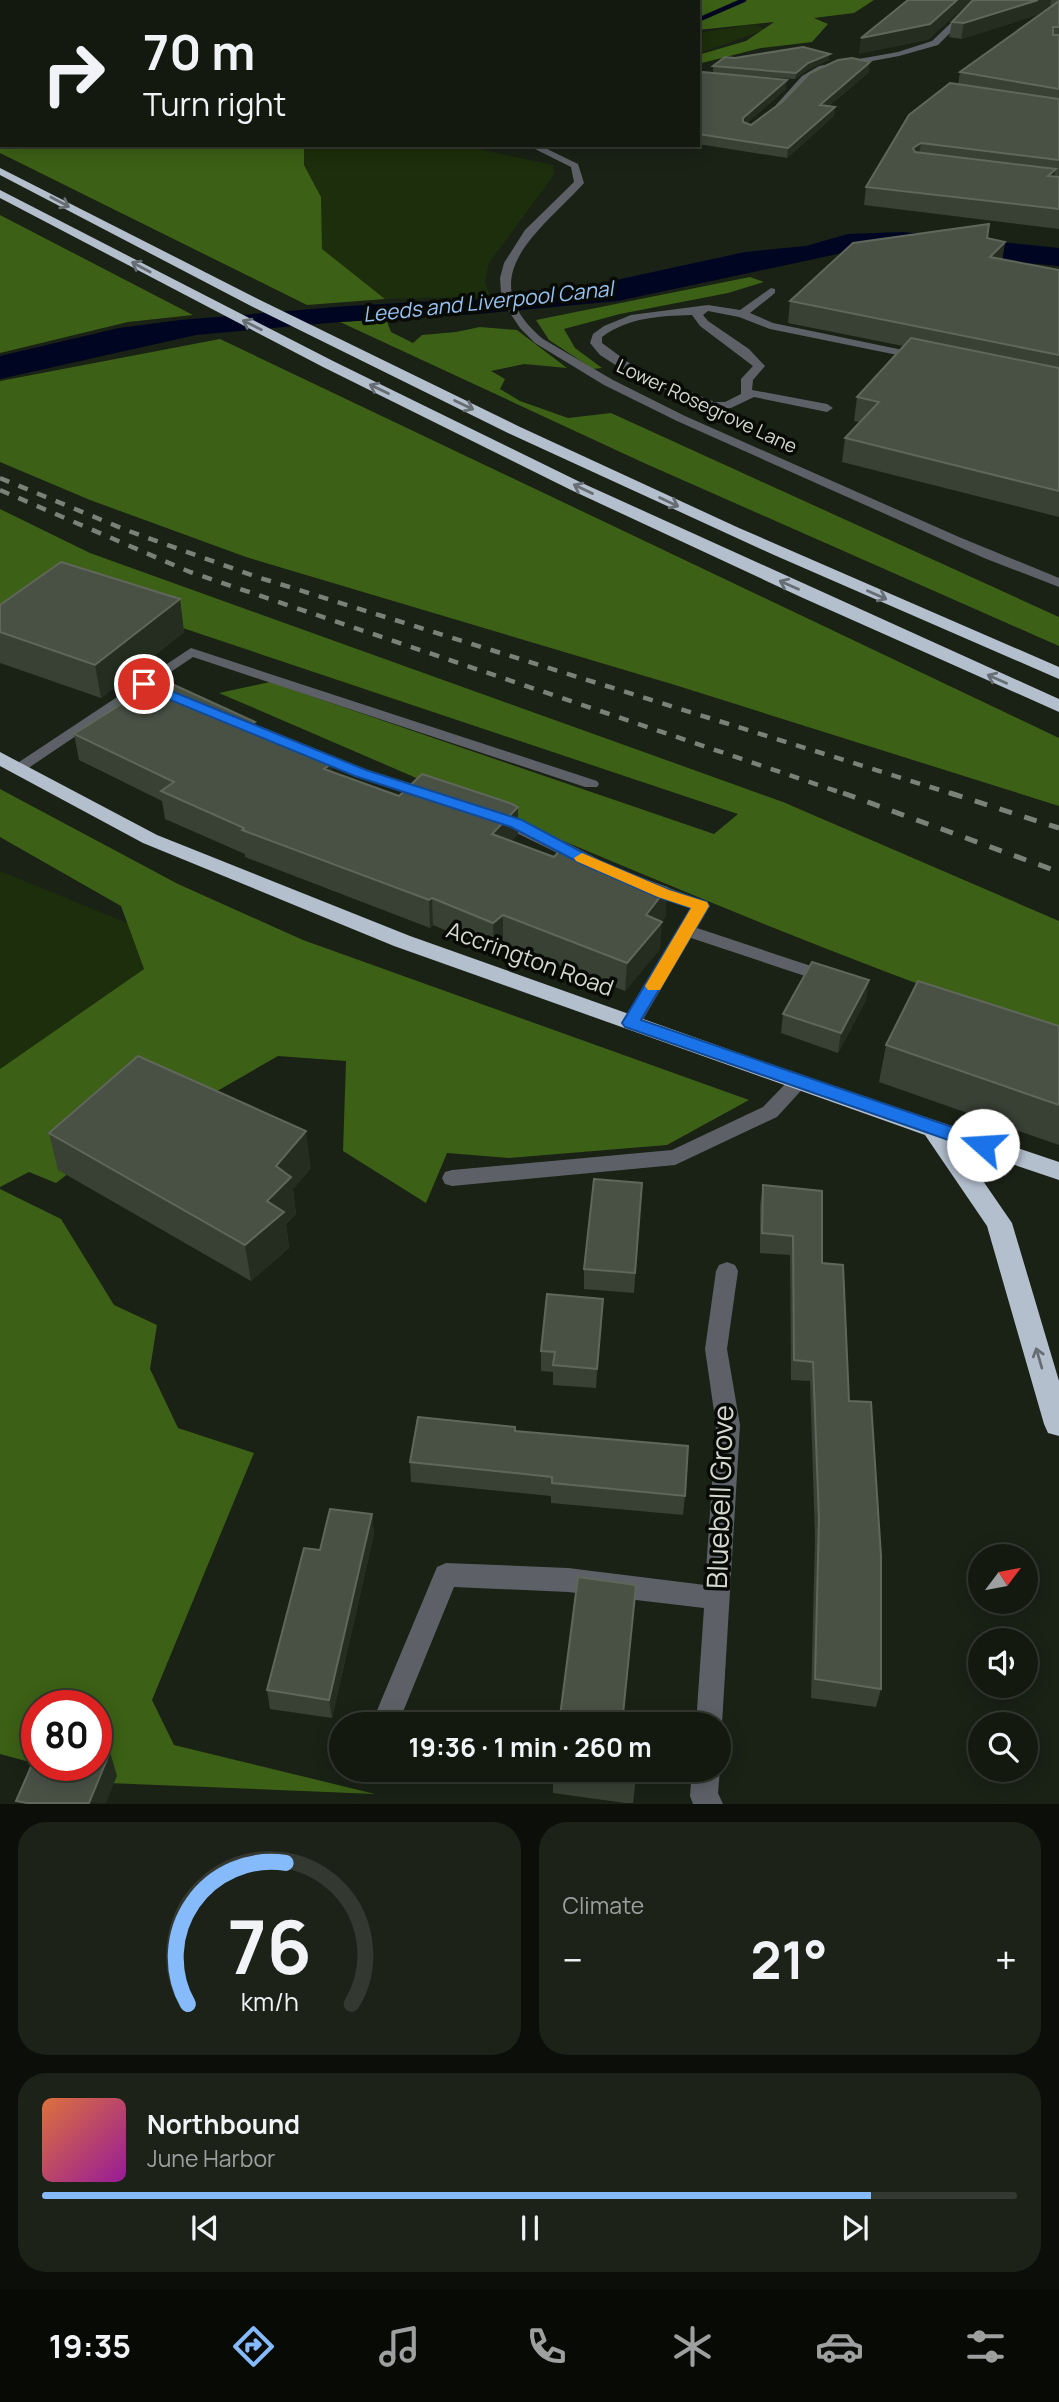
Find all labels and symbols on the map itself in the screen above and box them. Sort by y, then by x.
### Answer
one-way arrow [50,196,70,210]
one-way arrow [131,260,152,273]
water label: Leeds and Liverpool Canal [361,274,617,328]
one-way arrow [242,318,262,332]
street label: Lower Rosegrove Lane [613,353,801,459]
one-way arrow [369,382,390,396]
one-way arrow [453,399,474,413]
one-way arrow [573,482,594,496]
one-way arrow [659,497,680,510]
one-way arrow [779,578,800,591]
one-way arrow [866,589,888,602]
pin [114,654,174,714]
one-way arrow [986,672,1008,685]
street label: Accrington Road [442,913,618,1003]
position arrow [946,1108,1020,1182]
one-way arrow [1031,1347,1044,1369]
street label: Bluebell Grove [697,1404,741,1590]
north arrow [968,1544,1038,1614]
speed limit sign: 80 [21,1690,112,1781]

